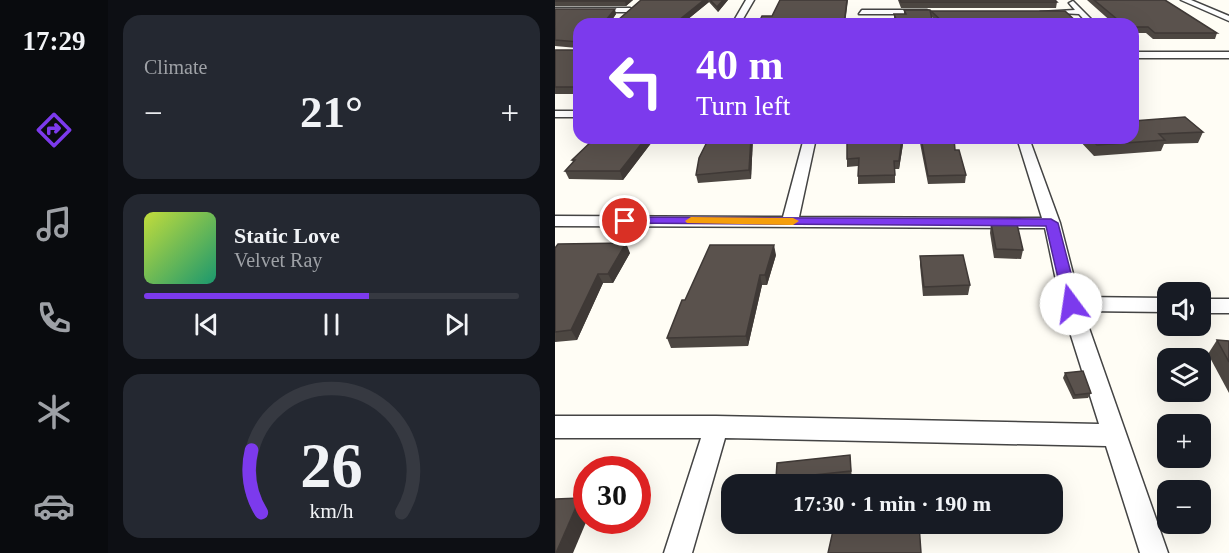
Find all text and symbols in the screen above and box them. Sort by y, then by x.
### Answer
text: 17:29 [23,26,86,56]
icon: left [597,42,675,120]
text: 40 m [696,42,784,88]
text: Climate [144,56,207,78]
text: 21° [300,87,363,137]
text: Turn left [696,91,790,121]
text: − [144,95,163,131]
text: + [500,95,519,131]
icon: directions [33,109,75,151]
pin [599,195,650,246]
icon: music [33,203,75,245]
icon: arrive [608,204,641,237]
text: Static Love [234,223,340,248]
text: Velvet Ray [234,249,322,271]
position arrow [1039,272,1103,336]
map controls [1157,282,1211,534]
button: sound [1157,282,1211,336]
icon: phone [33,297,75,339]
icon: previous [190,308,223,341]
icon: pause [315,308,348,341]
icon: next [440,308,473,341]
button: layers [1157,348,1211,402]
icon: climate [33,391,75,433]
button: + [1157,414,1211,468]
text: 26 [300,431,363,500]
speed limit sign: 30 [573,456,651,534]
button: − [1157,480,1211,534]
icon: car [33,485,75,527]
text: 17:30 · 1 min · 190 m [793,491,991,516]
text: km/h [309,499,354,523]

